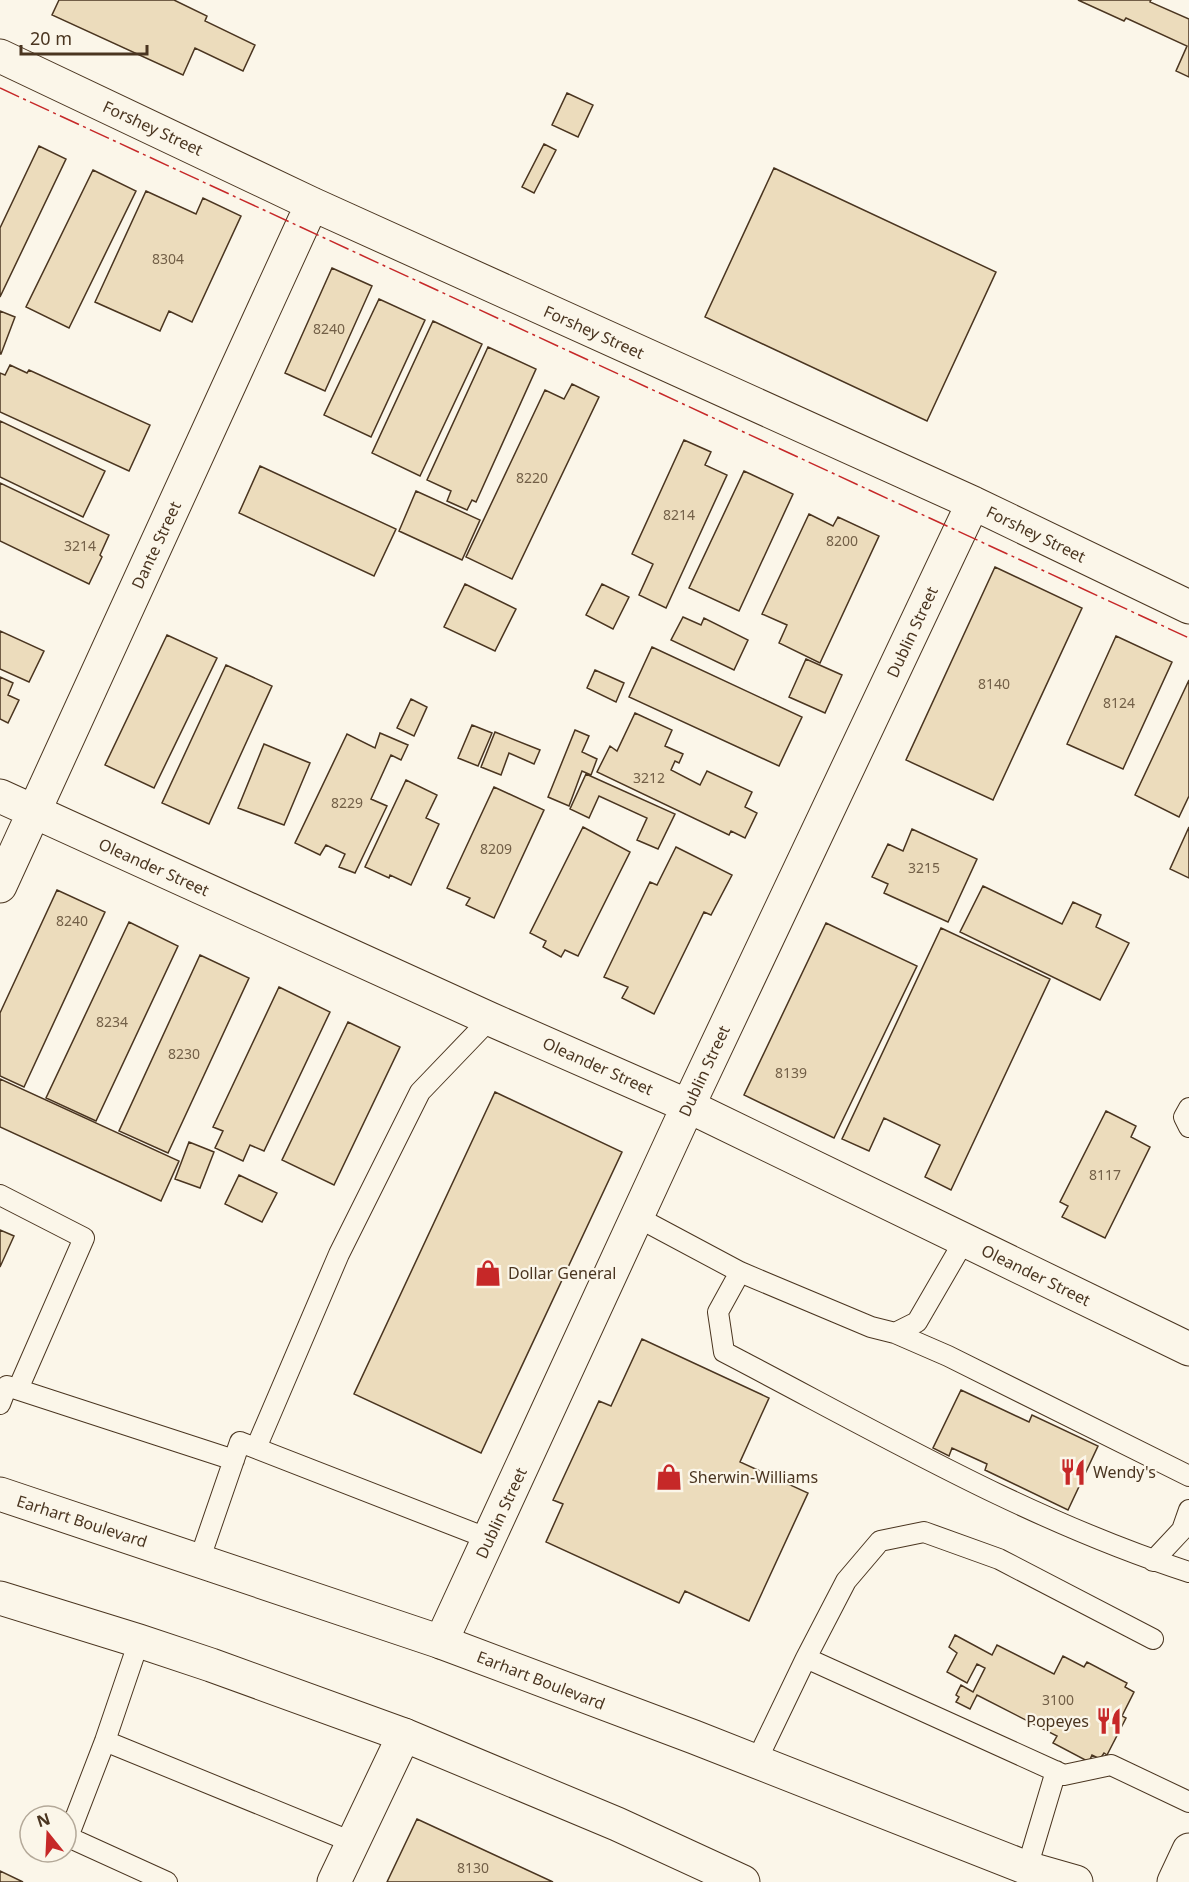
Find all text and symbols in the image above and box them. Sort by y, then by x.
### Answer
scale bar [21,18,147,56]
text: 20 m [30,26,72,50]
street label: Forshey Street [99,95,207,161]
house number: 8304 [152,249,184,268]
street label: Forshey Street [540,300,648,364]
house number: 8240 [313,319,345,338]
house number: 8220 [516,468,548,487]
street label: Dante Street [126,497,186,592]
street label: Forshey Street [983,500,1089,568]
house number: 8214 [663,505,695,524]
house number: 8200 [826,531,858,550]
house number: 3214 [64,536,96,555]
street label: Dublin Street [881,583,943,681]
house number: 8140 [978,674,1010,693]
house number: 8124 [1103,693,1135,712]
house number: 3212 [633,768,665,787]
house number: 8229 [331,793,363,812]
street label: Oleander Street [95,833,213,901]
house number: 8209 [480,839,512,858]
house number: 3215 [908,858,940,877]
house number: 8240 [56,911,88,930]
house number: 8234 [96,1012,128,1031]
street label: Dublin Street [673,1022,735,1120]
street label: Oleander Street [539,1032,657,1100]
house number: 8230 [168,1044,200,1063]
house number: 8139 [775,1063,807,1082]
house number: 8117 [1089,1165,1121,1184]
street label: Oleander Street [978,1239,1094,1311]
shop icon: Dollar General [473,1258,503,1288]
place label: Dollar General [508,1262,616,1284]
restaurant icon: Wendy's [1058,1457,1088,1487]
place label: Wendy's [1093,1461,1156,1483]
shop icon: Sherwin-Williams [654,1462,684,1492]
street label: Dublin Street [470,1464,532,1562]
place label: Sherwin-Williams [689,1466,818,1488]
street label: Earhart Boulevard [14,1490,150,1552]
street label: Earhart Boulevard [474,1645,608,1715]
house number: 3100 [1042,1690,1074,1709]
restaurant icon: Popeyes [1094,1706,1124,1736]
place label: Popeyes [1026,1710,1089,1732]
north arrow [18,1804,78,1864]
text: N [34,1807,53,1832]
house number: 8130 [457,1858,489,1877]

